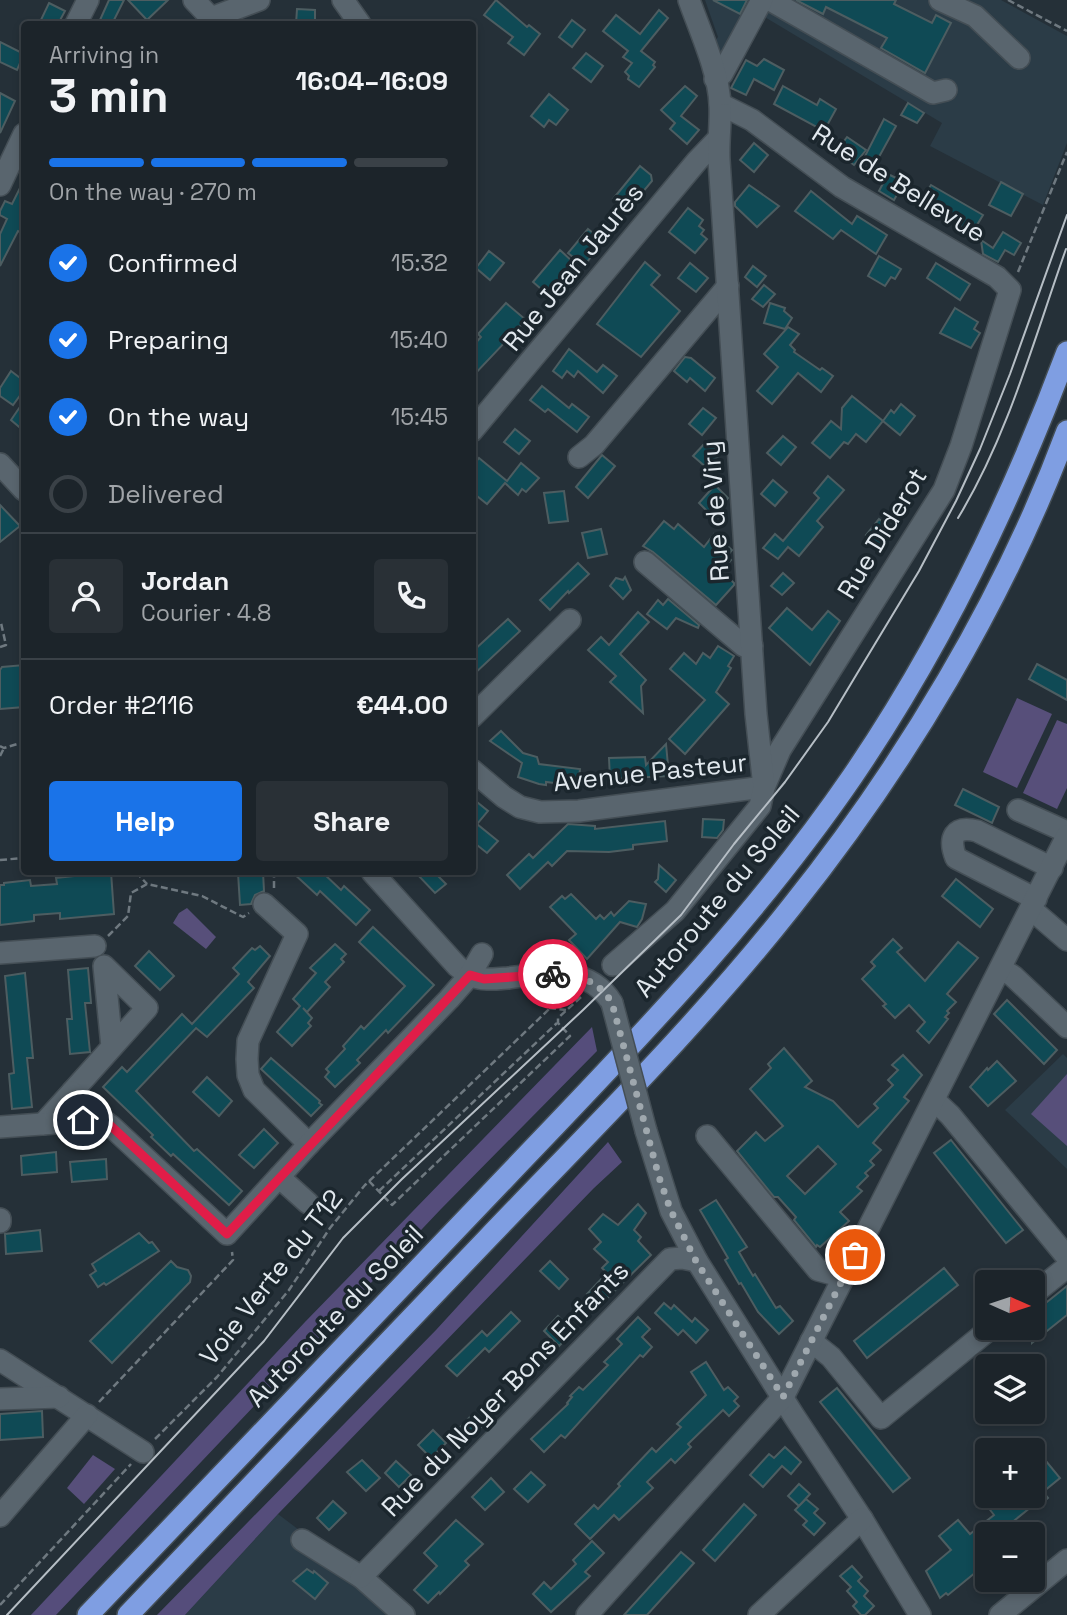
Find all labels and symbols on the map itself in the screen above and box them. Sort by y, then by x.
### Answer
street label: Rue de Bellevue [806,116,992,250]
street label: Rue Jean Jaurès [495,176,651,358]
street label: Rue de Viry [693,439,737,583]
street label: Rue Diderot [830,461,934,605]
street label: Avenue Pasteur [551,745,749,799]
street label: Autoroute du Soleil [627,798,807,1004]
courier [518,939,588,1009]
pin [53,1090,113,1150]
street label: Voie Verte du T12 [192,1182,350,1372]
street label: Autoroute du Soleil [239,1218,431,1414]
pin [825,1225,885,1285]
street label: Rue du Noyer Bons Enfants [374,1254,636,1524]
north arrow [975,1270,1045,1340]

